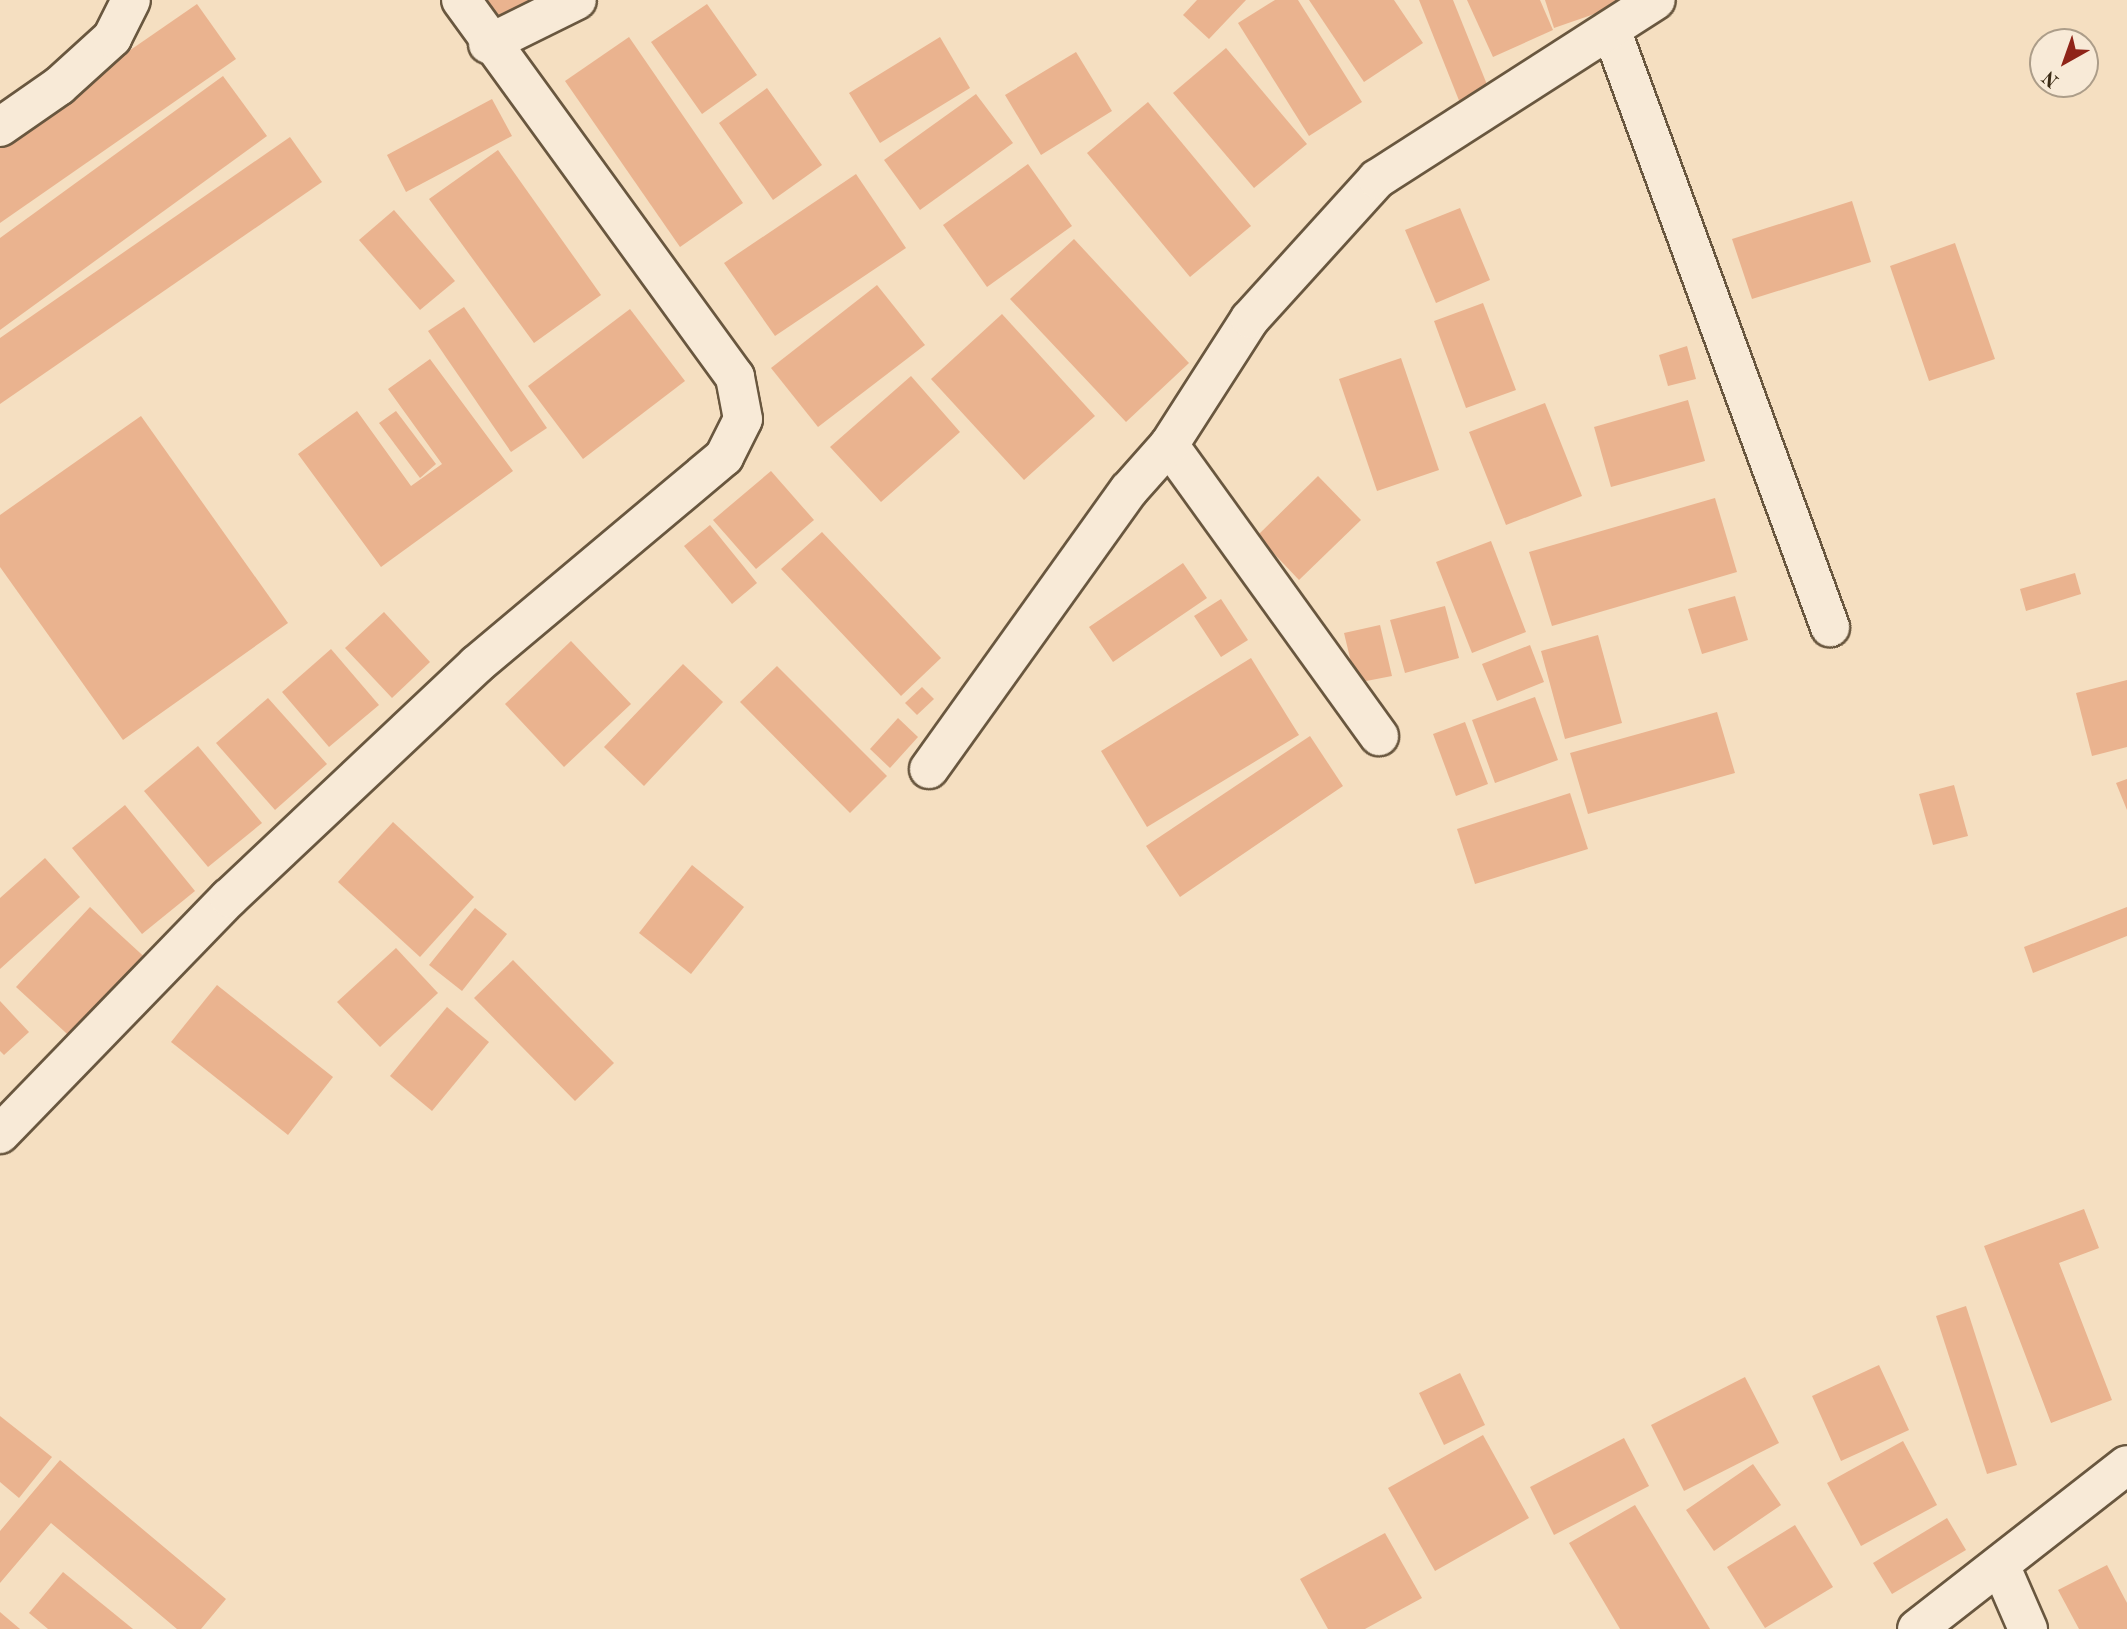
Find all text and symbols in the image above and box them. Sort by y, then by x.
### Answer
north arrow [2029,28,2099,98]
text: N [2040,66,2063,90]

